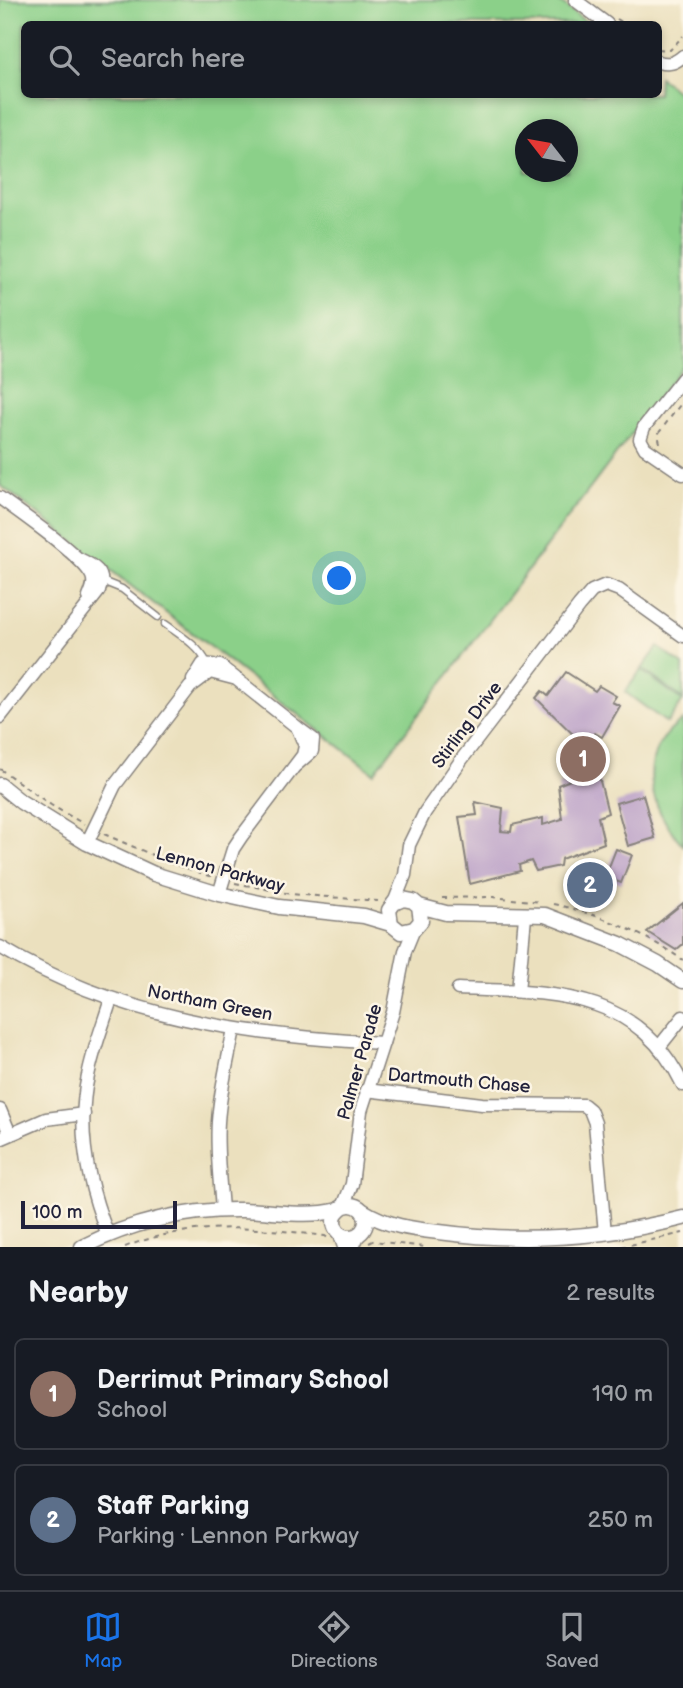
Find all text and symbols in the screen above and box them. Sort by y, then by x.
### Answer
search box [21,21,662,98]
icon: search [45,41,83,79]
text: Search here [101,44,245,75]
north arrow [515,119,578,182]
your location [322,561,356,595]
street label: Stirling Drive [428,677,507,772]
pin: 1 [560,733,606,785]
street label: Lennon Parkway [153,843,287,897]
pin: 2 [567,859,613,911]
street label: Northam Green [146,981,274,1025]
street label: Palmer Parade [333,1001,387,1122]
street label: Dartmouth Chase [387,1064,532,1098]
scale bar [21,1198,177,1230]
text: 100 m [32,1201,83,1224]
text: Nearby [28,1275,128,1311]
text: 2 results [566,1279,655,1307]
text: Derrimut Primary School [97,1365,389,1396]
text: 1 [48,1380,58,1408]
text: 190 m [592,1380,653,1408]
text: School [97,1396,167,1424]
text: Staff Parking [97,1491,250,1522]
text: 2 [46,1506,60,1534]
text: 250 m [587,1506,653,1534]
text: Parking · Lennon Parkway [97,1522,359,1550]
tab: Map [84,1608,122,1673]
tab: Directions [290,1608,378,1673]
tab: Saved [546,1608,599,1673]

